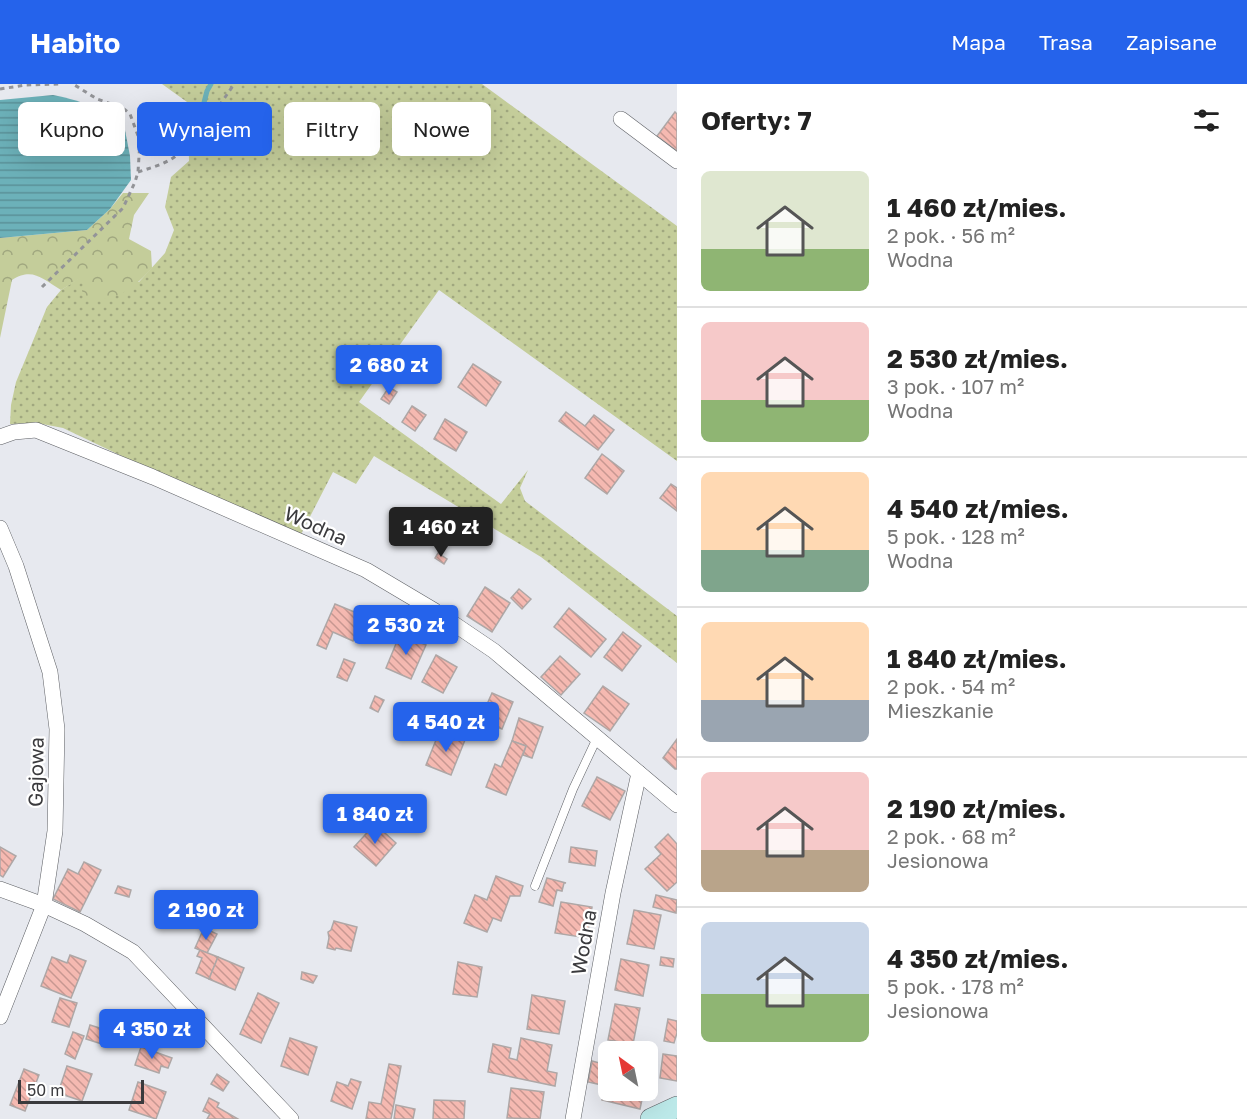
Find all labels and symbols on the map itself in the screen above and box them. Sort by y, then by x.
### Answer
pin: 2 680 zł [327,345,451,396]
street label: Wodna [281,501,351,549]
pin: 1 460 zł [379,507,503,558]
pin: 2 530 zł [344,605,468,656]
pin: 4 540 zł [384,702,508,753]
street label: Gajowa [22,737,48,807]
pin: 1 840 zł [313,794,437,845]
pin: 2 190 zł [144,890,268,941]
street label: Wodna [565,907,601,977]
pin: 4 350 zł [90,1009,214,1060]
north arrow [598,1041,658,1101]
scale bar [18,1077,144,1104]

